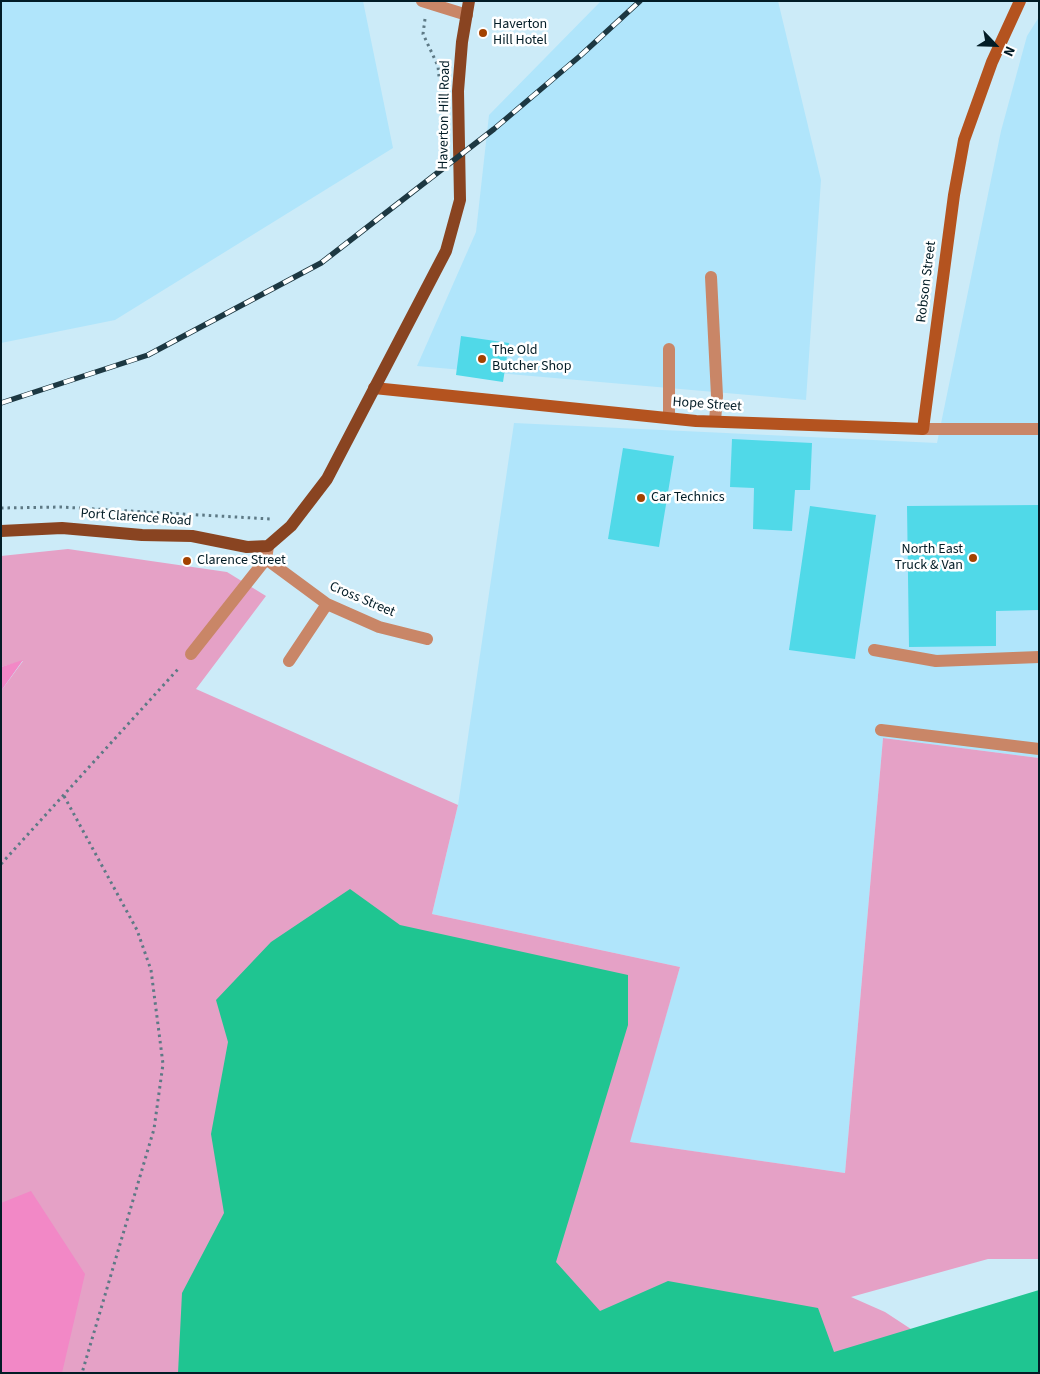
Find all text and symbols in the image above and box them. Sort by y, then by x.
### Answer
place label: Haverton Hill Hotel [493,17,547,49]
north arrow [970,20,1020,70]
marker: Haverton Hill Hotel [477,27,489,39]
text: N [998,43,1020,59]
street label: Haverton Hill Road [436,60,454,170]
street label: Robson Street [914,240,940,324]
place label: The Old Butcher Shop [492,343,571,376]
marker: The Old Butcher Shop [476,353,488,365]
street label: Hope Street [672,394,742,416]
place label: Car Technics [651,490,725,506]
marker: Car Technics [635,492,647,504]
street label: Port Clarence Road [80,506,192,530]
place label: North East Truck & Van [895,542,963,574]
marker: North East Truck & Van [967,552,979,564]
place label: Clarence Street [197,553,286,569]
marker: Clarence Street [181,555,193,567]
street label: Cross Street [327,579,397,621]

